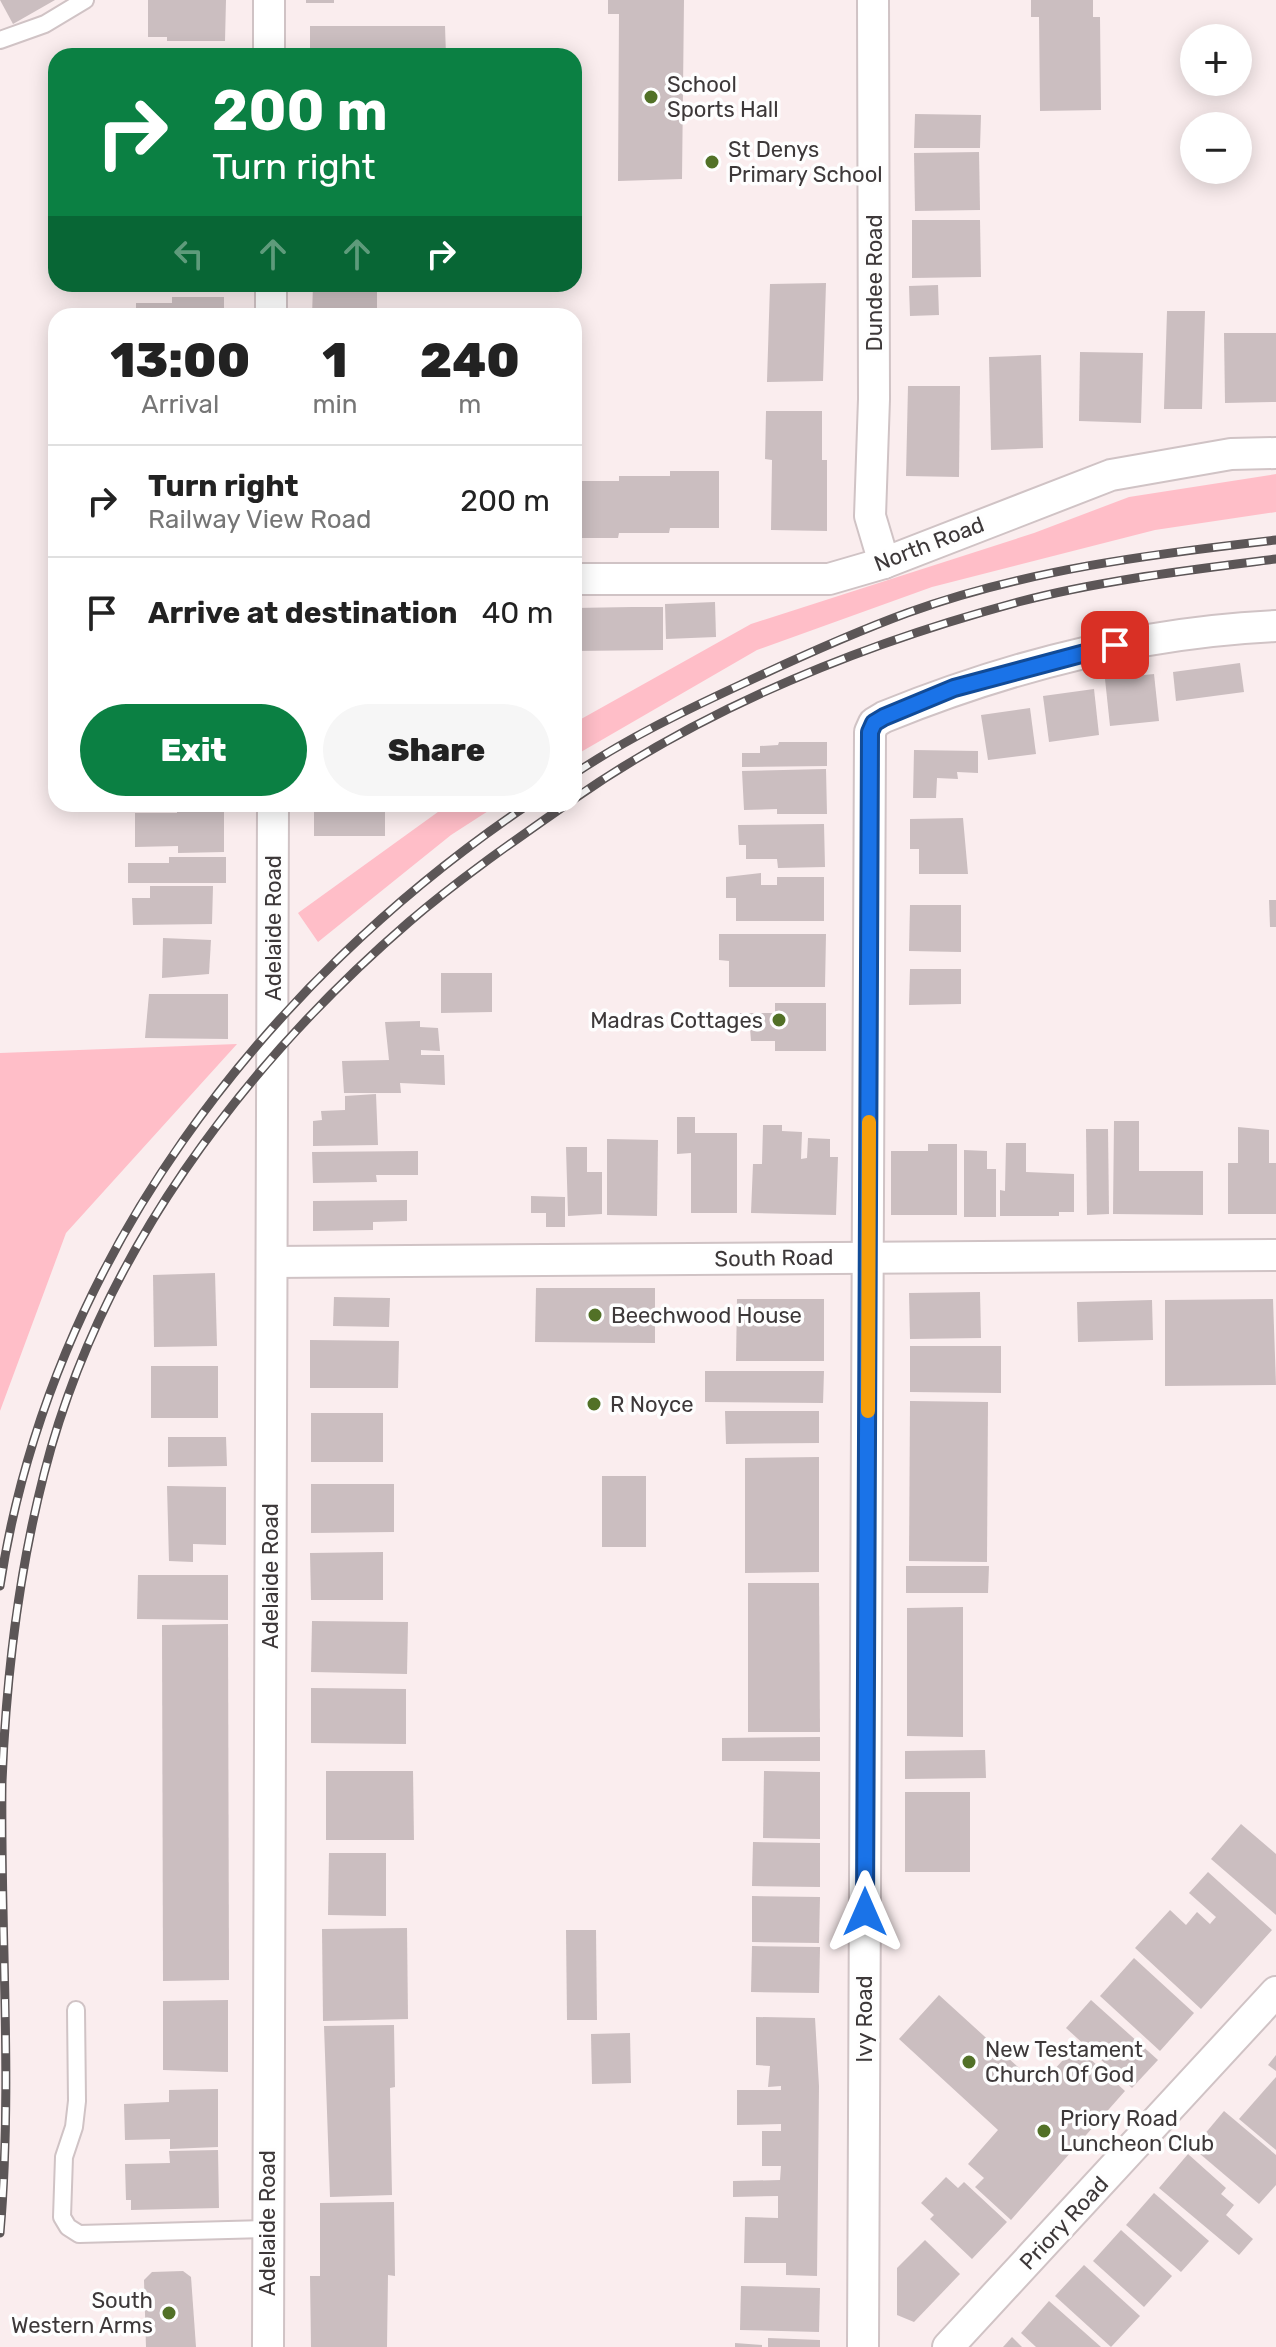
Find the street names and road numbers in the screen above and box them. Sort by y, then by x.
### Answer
street label: Dundee Road [861,215,888,352]
street label: North Road [870,511,988,577]
street label: Adelaide Road [260,855,287,1001]
street label: South Road [714,1243,834,1273]
street label: Adelaide Road [257,1503,284,1649]
street label: Ivy Road [851,1975,878,2063]
street label: Adelaide Road [254,2150,281,2296]
street label: Priory Road [1014,2171,1114,2275]

